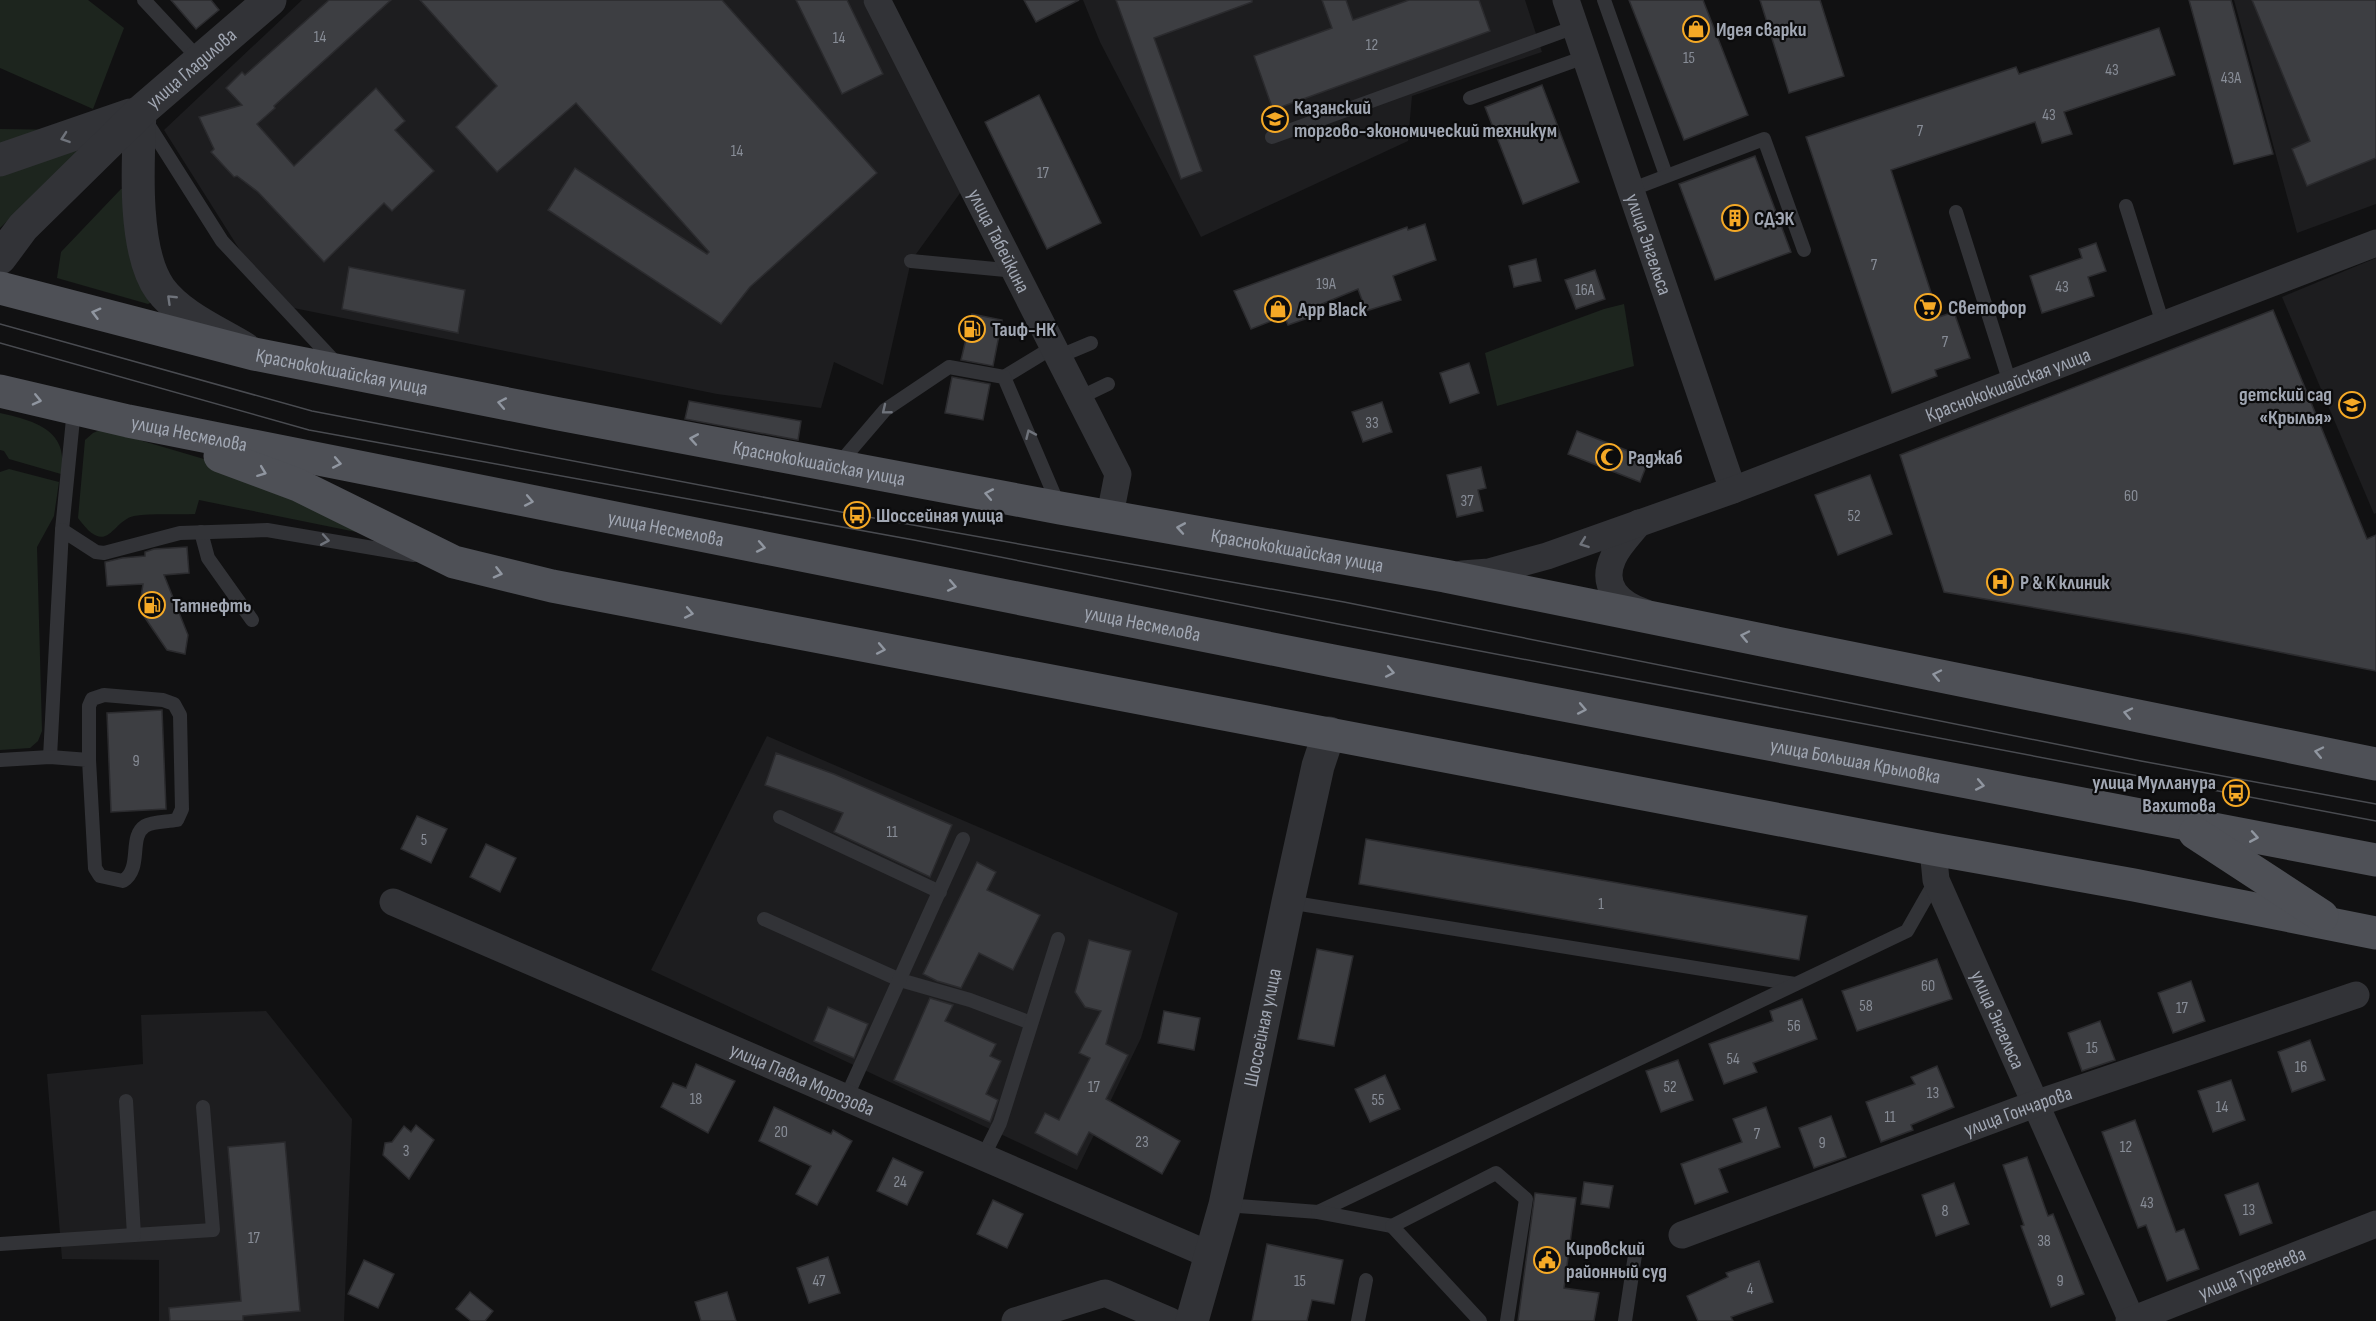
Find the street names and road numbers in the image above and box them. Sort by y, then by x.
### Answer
street label: улица Гладилова [142,23,242,114]
street label: улица Табейкина [962,185,1035,297]
street label: улица Энгельса [1620,191,1677,298]
street label: Краснококшайская улица [1922,343,2094,428]
street label: Краснококшайская улица [254,344,430,401]
street label: улица Несмелова [129,411,249,457]
street label: Краснококшайская улица [731,436,907,492]
street label: улица Несмелова [606,506,726,552]
street label: Краснококшайская улица [1209,524,1385,578]
street label: улица Несмелова [1082,601,1202,647]
street label: улица Большая Крыловка [1768,734,1942,790]
street label: Шоссейная улица [1239,966,1287,1089]
street label: улица Энгельса [1965,967,2030,1073]
street label: улица Павла Морозова [726,1038,878,1122]
street label: улица Гончарова [1961,1081,2075,1142]
street label: улица Тургенева [2195,1242,2309,1306]

